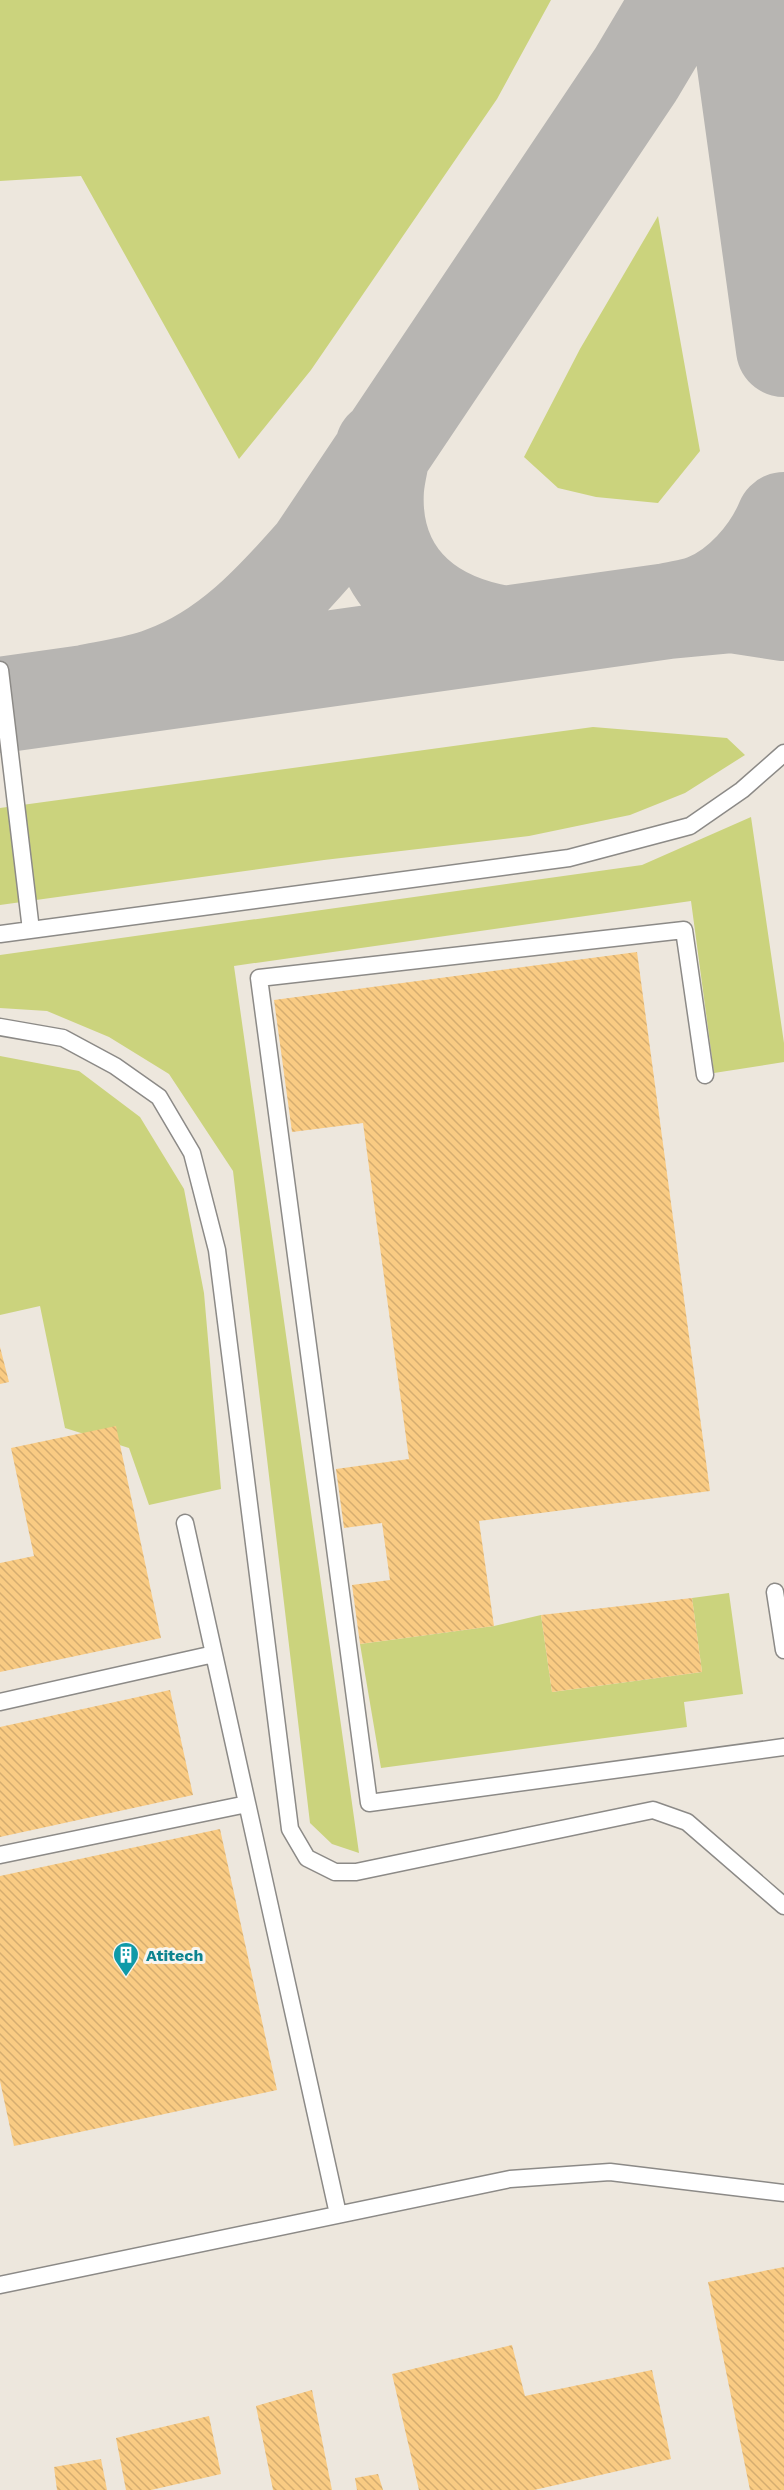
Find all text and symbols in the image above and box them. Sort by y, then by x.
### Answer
building icon: Atitech [111,1940,141,1978]
place label: Atitech [146,1946,203,1965]

